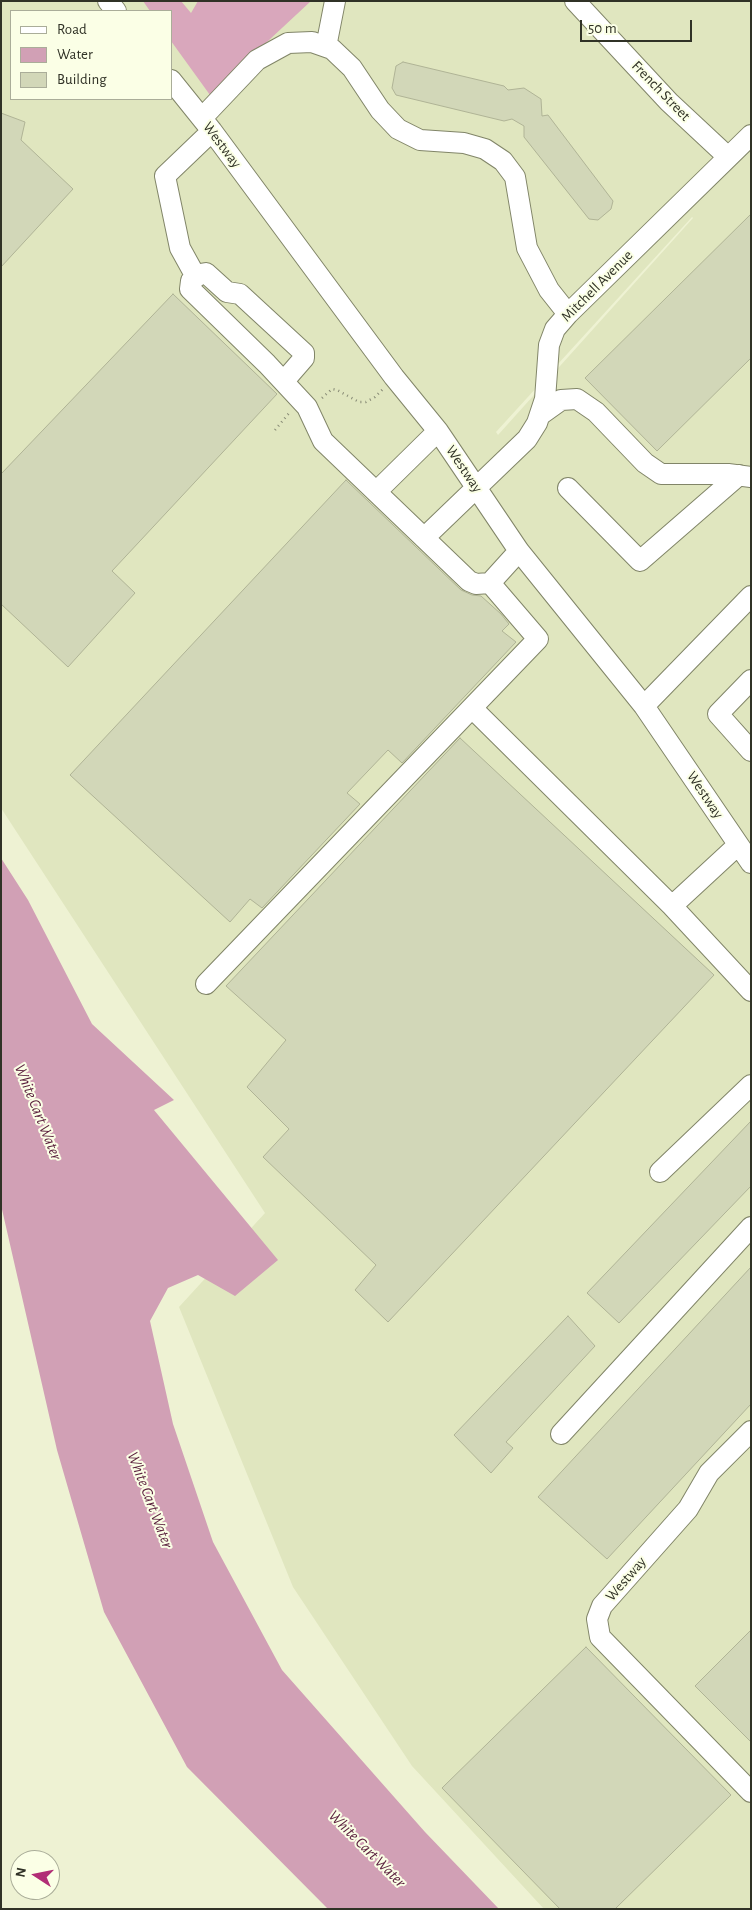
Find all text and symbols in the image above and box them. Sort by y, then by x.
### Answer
legend [10,10,172,100]
scale bar [582,10,694,42]
text: 50 m [588,21,617,36]
text: Road [57,22,87,37]
text: Water [57,47,93,62]
street label: French Street [628,57,694,125]
text: Building [57,72,107,87]
street label: Westway [199,118,245,172]
street label: Mitchell Avenue [557,246,637,326]
street label: Westway [442,442,486,496]
street label: Westway [683,768,727,822]
water label: White Cart Water [10,1061,66,1163]
water label: White Cart Water [123,1449,177,1551]
street label: Westway [602,1553,650,1605]
water label: White Cart Water [324,1806,410,1892]
north arrow [10,1850,60,1900]
text: N [13,1866,29,1878]

